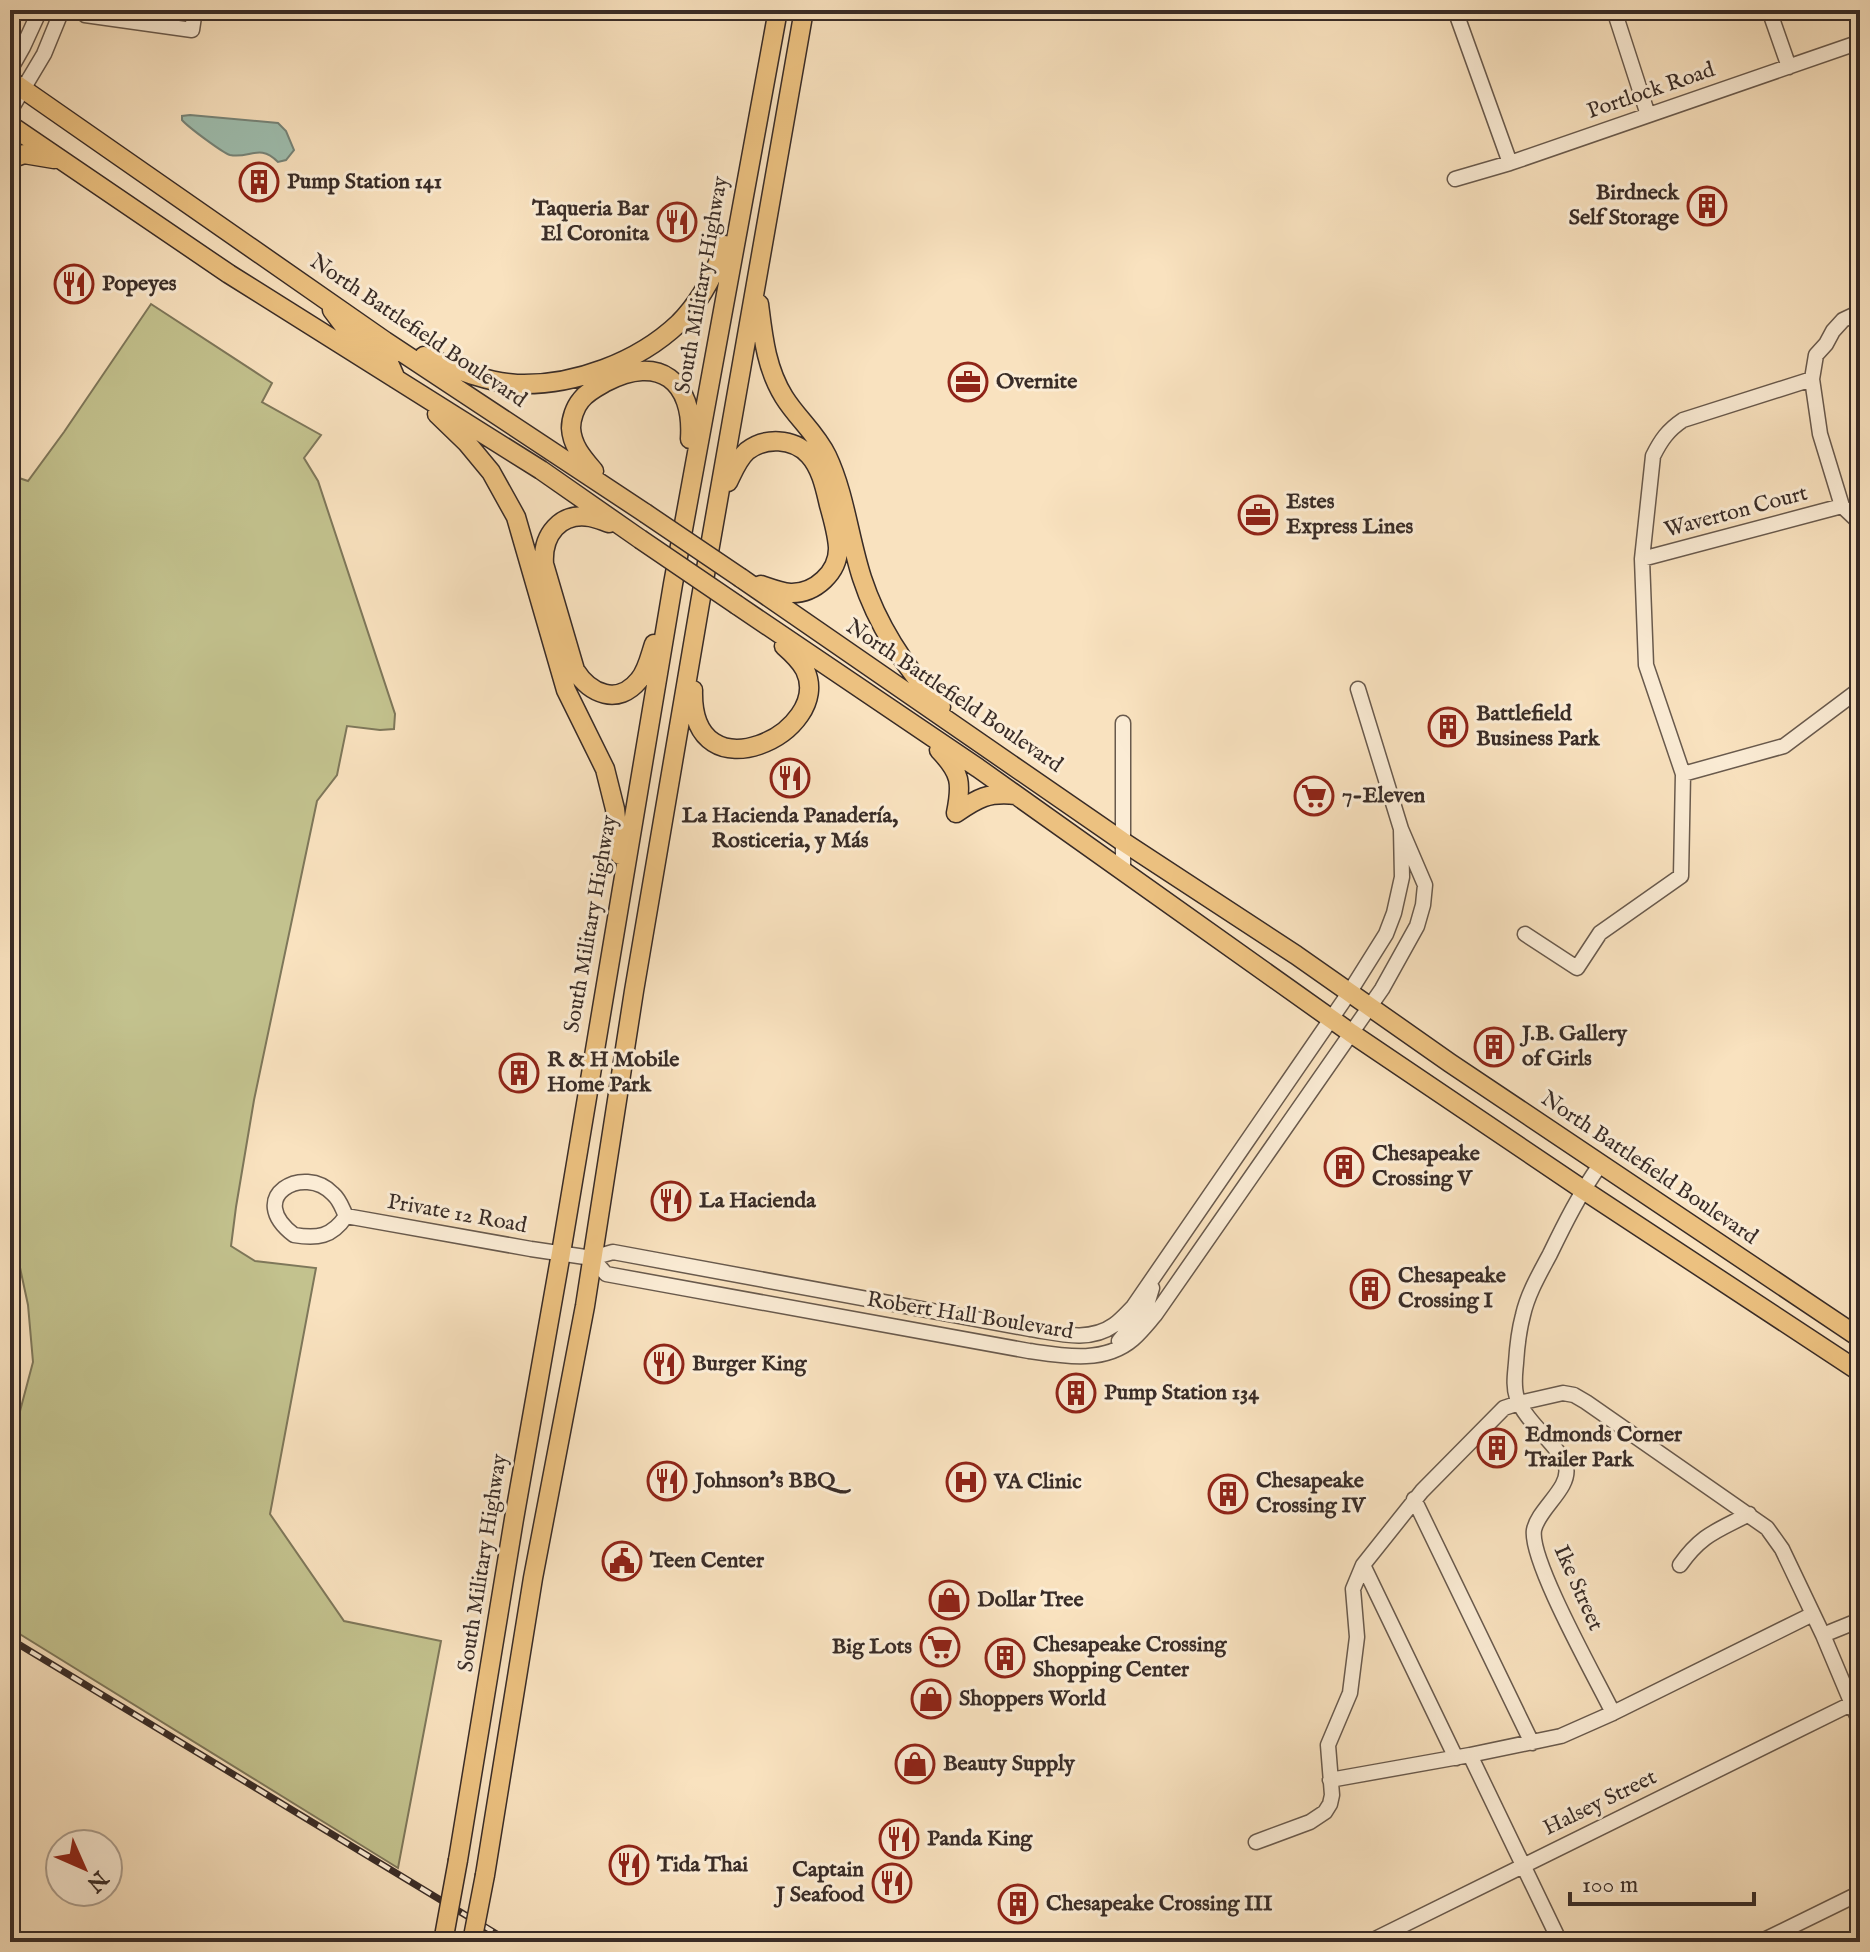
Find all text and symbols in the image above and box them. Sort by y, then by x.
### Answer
street label: Portlock Road [1583,56,1719,126]
building icon: Pump Station 141 [238,161,280,203]
place label: Pump Station 141 [287,168,442,196]
street label: South Military Highway [669,174,735,396]
place label: Birdneck Self Storage [1569,179,1680,232]
building icon: Birdneck Self Storage [1686,185,1728,227]
place label: Taqueria Bar El Coronita [531,195,650,248]
restaurant icon: Taqueria Bar El Coronita [656,201,698,243]
street label: North Battlefield Boulevard [304,248,532,414]
restaurant icon: Popeyes [53,263,95,305]
place label: Popeyes [102,270,177,298]
office icon: Overnite [947,361,989,403]
place label: Overnite [996,368,1077,396]
street label: Waverton Court [1661,479,1811,545]
place label: Estes Express Lines [1286,488,1414,541]
office icon: Estes Express Lines [1237,494,1279,536]
street label: North Battlefield Boulevard [840,613,1068,779]
place label: Battlefield Business Park [1476,700,1601,753]
building icon: Battlefield Business Park [1427,706,1469,748]
restaurant icon: La Hacienda Panadería, Rosticeria, y Más [769,757,811,799]
supermarket icon: 7-Eleven [1293,775,1335,817]
place label: 7-Eleven [1342,782,1426,810]
place label: La Hacienda Panadería, Rosticeria, y Más [682,802,898,855]
street label: South Military Highway [558,813,624,1035]
place label: J.B. Gallery of Girls [1519,1020,1628,1073]
building icon: J.B. Gallery of Girls [1473,1026,1515,1068]
place label: R & H Mobile Home Park [547,1046,679,1099]
building icon: R & H Mobile Home Park [498,1052,540,1094]
street label: North Battlefield Boulevard [1535,1085,1763,1251]
place label: Chesapeake Crossing V [1372,1140,1480,1193]
building icon: Chesapeake Crossing V [1323,1146,1365,1188]
restaurant icon: La Hacienda [650,1180,692,1222]
place label: La Hacienda [699,1187,816,1215]
street label: Private 12 Road [385,1188,529,1240]
place label: Chesapeake Crossing I [1398,1262,1506,1315]
building icon: Chesapeake Crossing I [1349,1268,1391,1310]
street label: Robert Hall Boulevard [865,1286,1076,1346]
restaurant icon: Burger King [643,1343,685,1385]
place label: Burger King [692,1350,807,1378]
building icon: Pump Station 134 [1055,1372,1097,1414]
place label: Pump Station 134 [1104,1379,1260,1407]
place label: Edmonds Corner Trailer Park [1524,1421,1683,1474]
building icon: Edmonds Corner Trailer Park [1476,1427,1518,1469]
street label: South Military Highway [452,1452,514,1674]
restaurant icon: Johnson's BBQ [646,1460,688,1502]
hospital icon: VA Clinic [945,1461,987,1503]
place label: Johnson's BBQ [692,1467,851,1495]
place label: Chesapeake Crossing IV [1256,1467,1367,1520]
place label: VA Clinic [993,1468,1082,1496]
building icon: Chesapeake Crossing IV [1207,1473,1249,1515]
public building icon: Teen Center [601,1540,643,1582]
street label: Ike Street [1547,1541,1609,1636]
place label: Teen Center [649,1547,765,1575]
shop icon: Dollar Tree [928,1579,970,1621]
place label: Dollar Tree [977,1586,1084,1614]
supermarket icon: Big Lots [919,1626,961,1668]
place label: Chesapeake Crossing Shopping Center [1033,1631,1227,1684]
place label: Big Lots [832,1633,912,1661]
building icon: Chesapeake Crossing Shopping Center [984,1637,1026,1679]
shop icon: Shoppers World [910,1678,952,1720]
place label: Shoppers World [959,1685,1107,1713]
shop icon: Beauty Supply [894,1743,936,1785]
place label: Beauty Supply [943,1750,1076,1778]
street label: Halsey Street [1539,1763,1662,1842]
restaurant icon: Panda King [878,1818,920,1860]
place label: Panda King [927,1825,1033,1853]
north arrow [44,1828,124,1908]
restaurant icon: Tida Thai [608,1844,650,1886]
place label: Tida Thai [656,1851,748,1879]
place label: Captain J Seafood [773,1856,865,1909]
scale bar [1570,1856,1754,1906]
restaurant icon: Captain J Seafood [871,1862,913,1904]
text: N [80,1863,114,1897]
text: 100 m [1582,1870,1638,1901]
building icon: Chesapeake Crossing III [997,1883,1039,1925]
place label: Chesapeake Crossing III [1046,1890,1273,1918]

